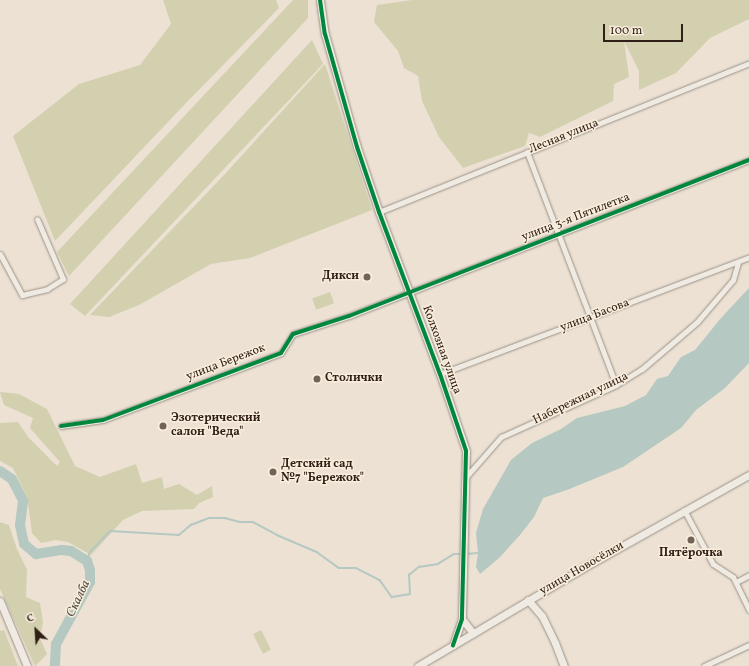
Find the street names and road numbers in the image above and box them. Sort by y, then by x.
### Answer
street label: Лесная улица [527,116,601,158]
street label: улица 3-я Пятилетка [520,191,632,245]
street label: улица Басова [558,296,632,336]
street label: Колхозная улица [418,304,464,396]
street label: улица Бережок [184,341,268,385]
street label: Набережная улица [531,370,631,428]
street label: улица Новосёлки [537,539,627,599]

